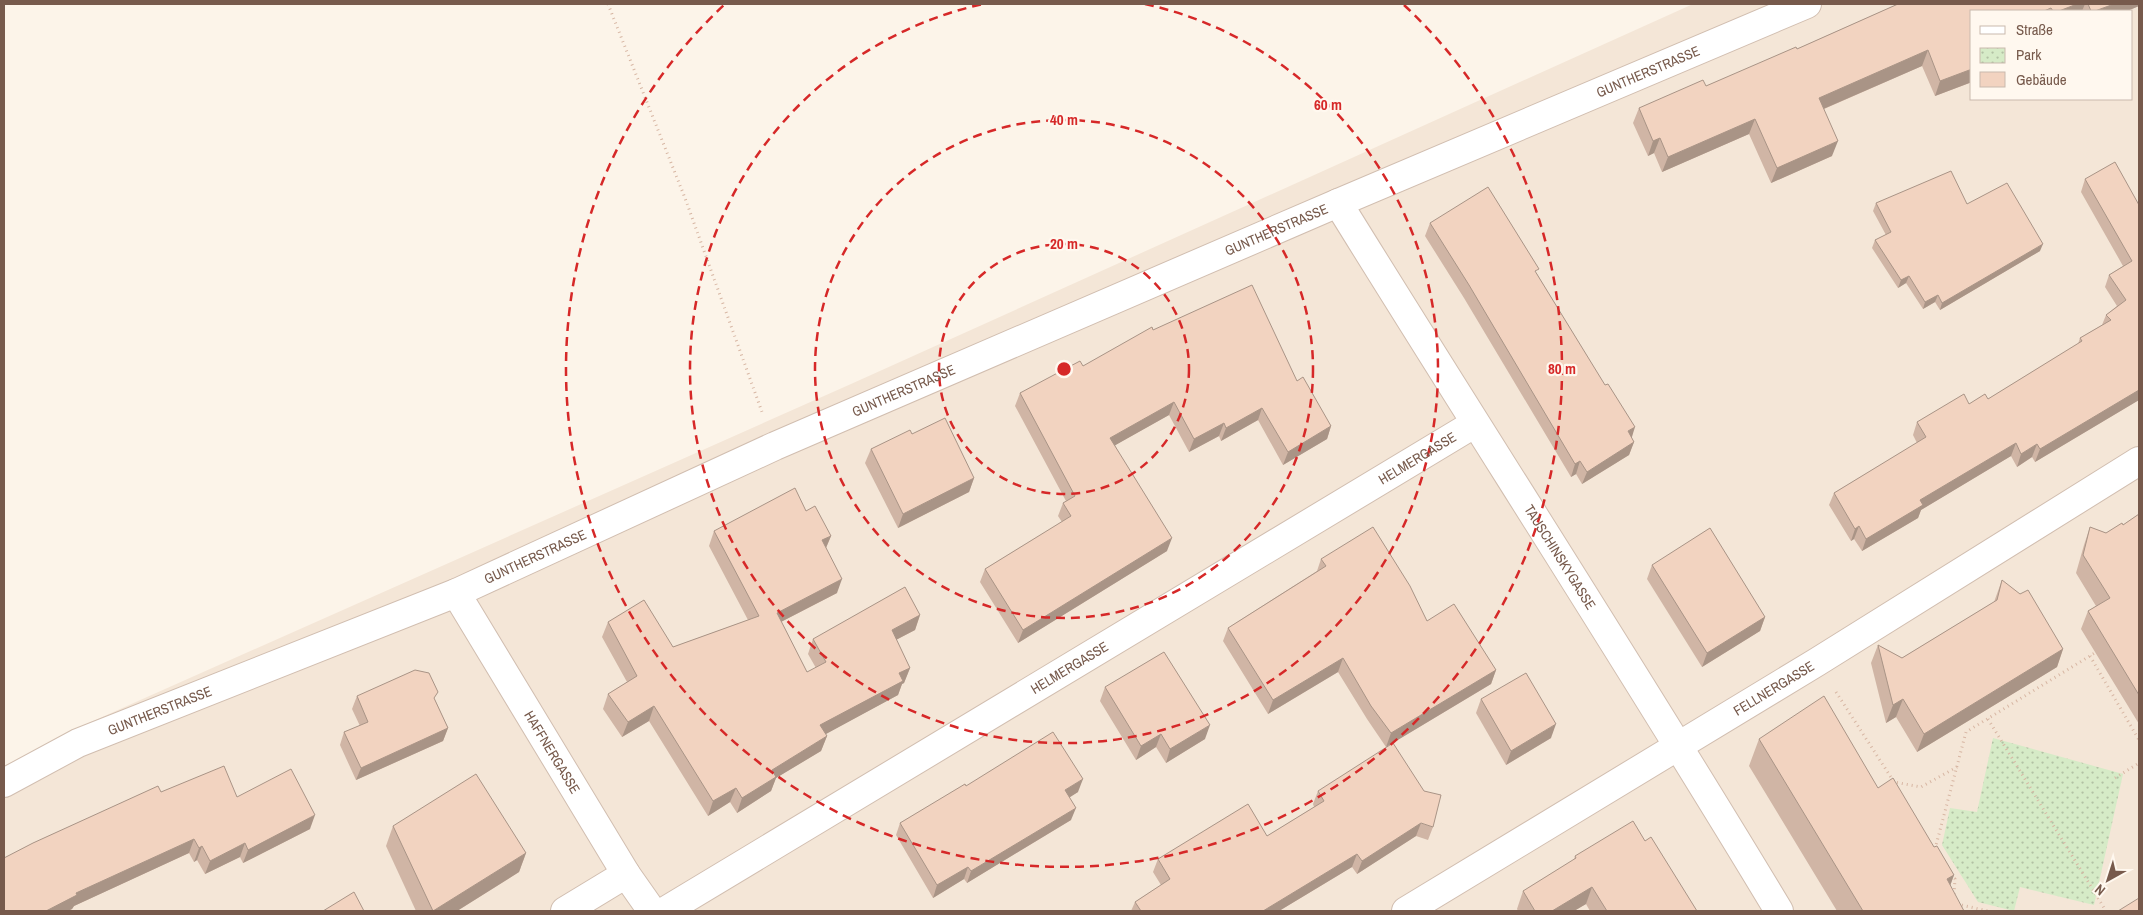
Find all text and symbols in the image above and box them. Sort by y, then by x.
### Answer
legend [1970,10,2133,100]
text: Straße [2016,19,2053,40]
street label: GUNTHERSTRASSE [1594,42,1702,101]
text: Park [2016,44,2042,65]
text: Gebäude [2016,69,2067,90]
text: 60 m [1314,94,1342,115]
text: 40 m [1050,109,1078,130]
street label: GUNTHERSTRASSE [1222,199,1331,260]
text: 20 m [1050,233,1078,254]
text: 80 m [1548,358,1576,379]
street label: GUNTHERSTRASSE [849,360,958,421]
centre of rings [1055,360,1073,378]
street label: HELMERGASSE [1375,428,1459,488]
street label: TAUSCHINSKYGASSE [1520,501,1600,613]
street label: GUNTHERSTRASSE [481,525,589,588]
street label: HELMERGASSE [1027,637,1112,698]
street label: FELLNERGASSE [1730,657,1818,720]
street label: GUNTHERSTRASSE [105,682,214,739]
street label: HAFFNERGASSE [520,707,584,797]
north arrow [2083,855,2133,905]
text: N [2091,880,2109,900]

